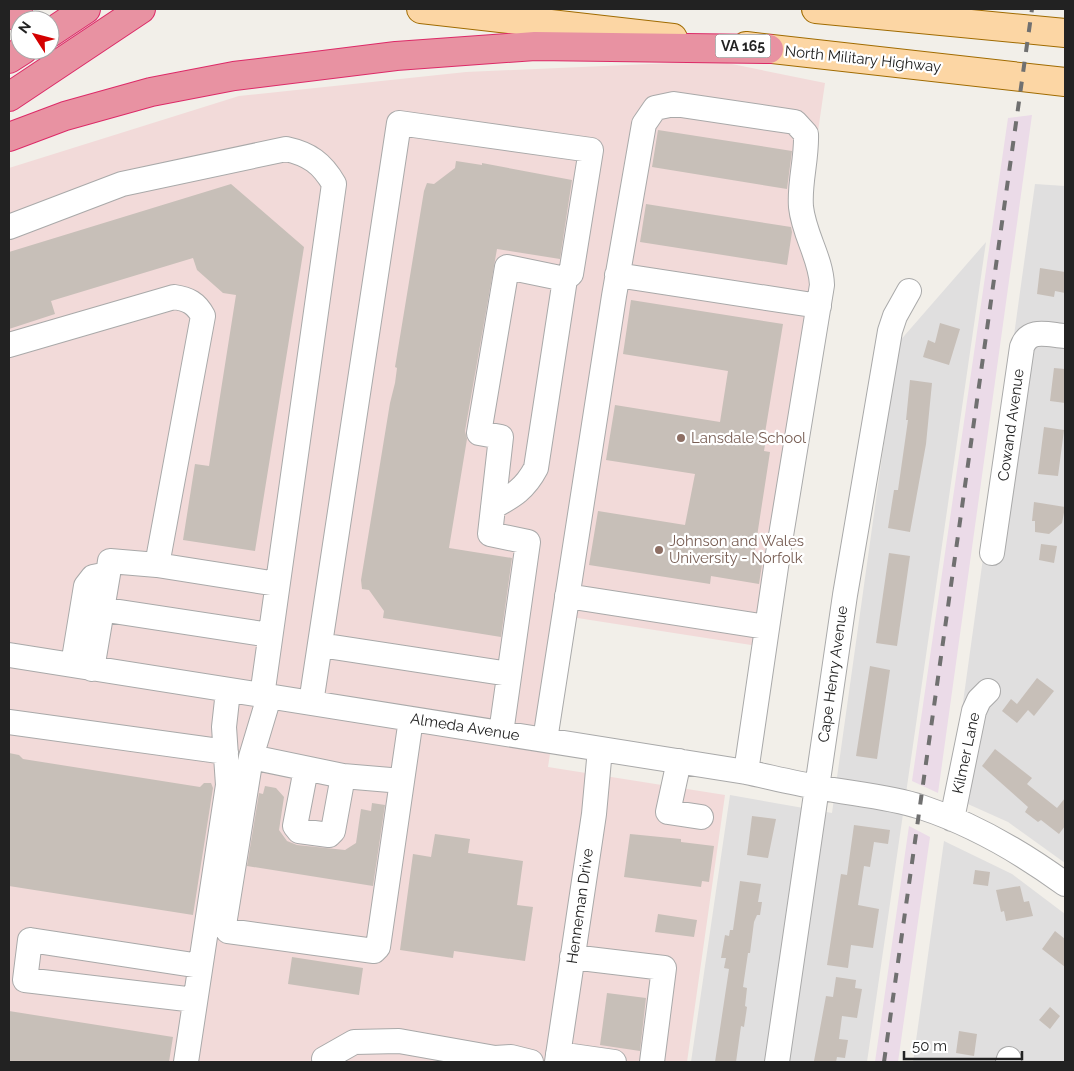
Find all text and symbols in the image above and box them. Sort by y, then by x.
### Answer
north arrow [10,10,60,60]
text: N [15,18,34,36]
road number: VA 165 [716,34,770,58]
street label: North Military Highway [784,42,942,76]
street label: Cowand Avenue [994,368,1028,482]
place label: Lansdale School [691,429,807,447]
marker: Lansdale School [675,432,687,444]
place label: Johnson and Wales University - Norfolk [669,532,804,567]
marker: Johnson and Wales University - Norfolk [653,544,665,556]
street label: Cape Henry Avenue [814,604,852,744]
street label: Almeda Avenue [409,709,521,745]
street label: Kilmer Lane [949,710,983,795]
street label: Henneman Drive [563,847,597,965]
scale bar [904,1028,1022,1060]
text: 50 m [912,1037,947,1055]

